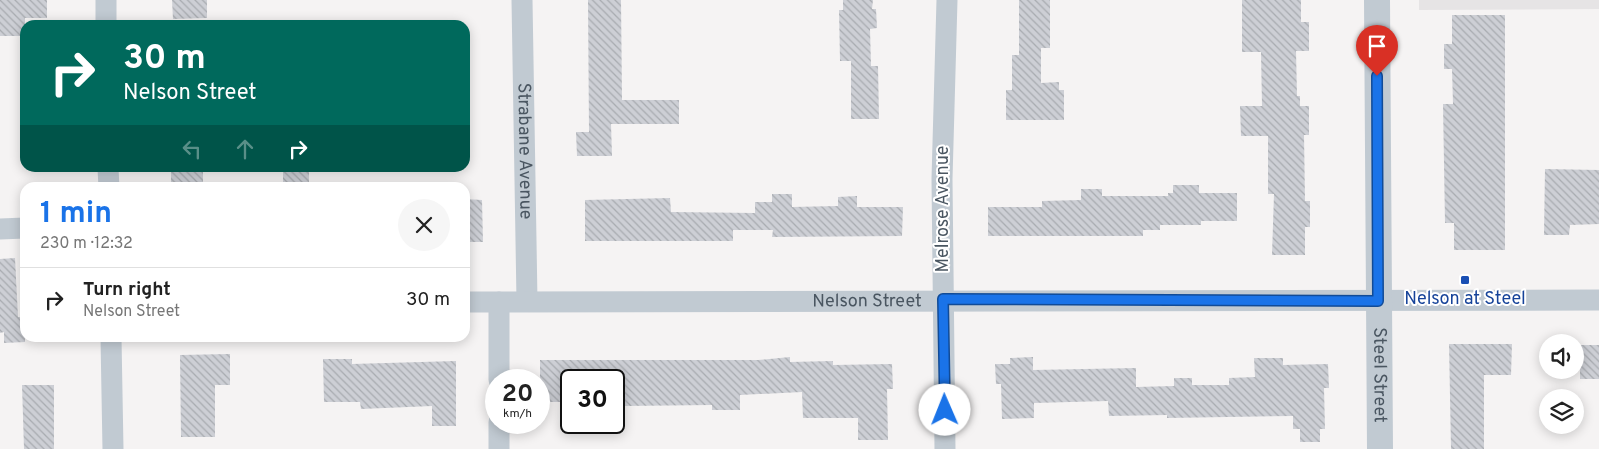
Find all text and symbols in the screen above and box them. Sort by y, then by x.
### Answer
pin [1356,25,1398,76]
icon: arrive [1363,32,1391,60]
text: 30 m [123,37,206,81]
icon: right [40,40,105,105]
text: Nelson Street [123,80,257,107]
street label: Strabane Avenue [512,82,537,220]
icon: left [178,135,206,163]
icon: ahead [231,135,259,163]
icon: right [284,135,312,163]
street label: Melrose Avenue [932,146,955,272]
text: 1 min [40,196,112,233]
button: close [398,199,450,251]
text: 230 m · 12:32 [40,234,133,254]
marker: Nelson at Steel [1459,274,1471,286]
text: Turn right [83,278,171,302]
icon: right [40,286,68,314]
text: 30 m [406,288,450,312]
place label: Nelson at Steel [1404,288,1526,311]
street label: Nelson Street [812,290,922,313]
text: Nelson Street [83,302,180,322]
street label: Steel Street [1368,327,1391,423]
map controls [1539,334,1584,434]
button: sound [1539,334,1584,379]
speed limit sign: 30 [560,369,625,434]
text: 20 [502,379,533,411]
position arrow [918,383,970,435]
button: layers [1539,389,1584,434]
text: km/h [503,406,532,422]

